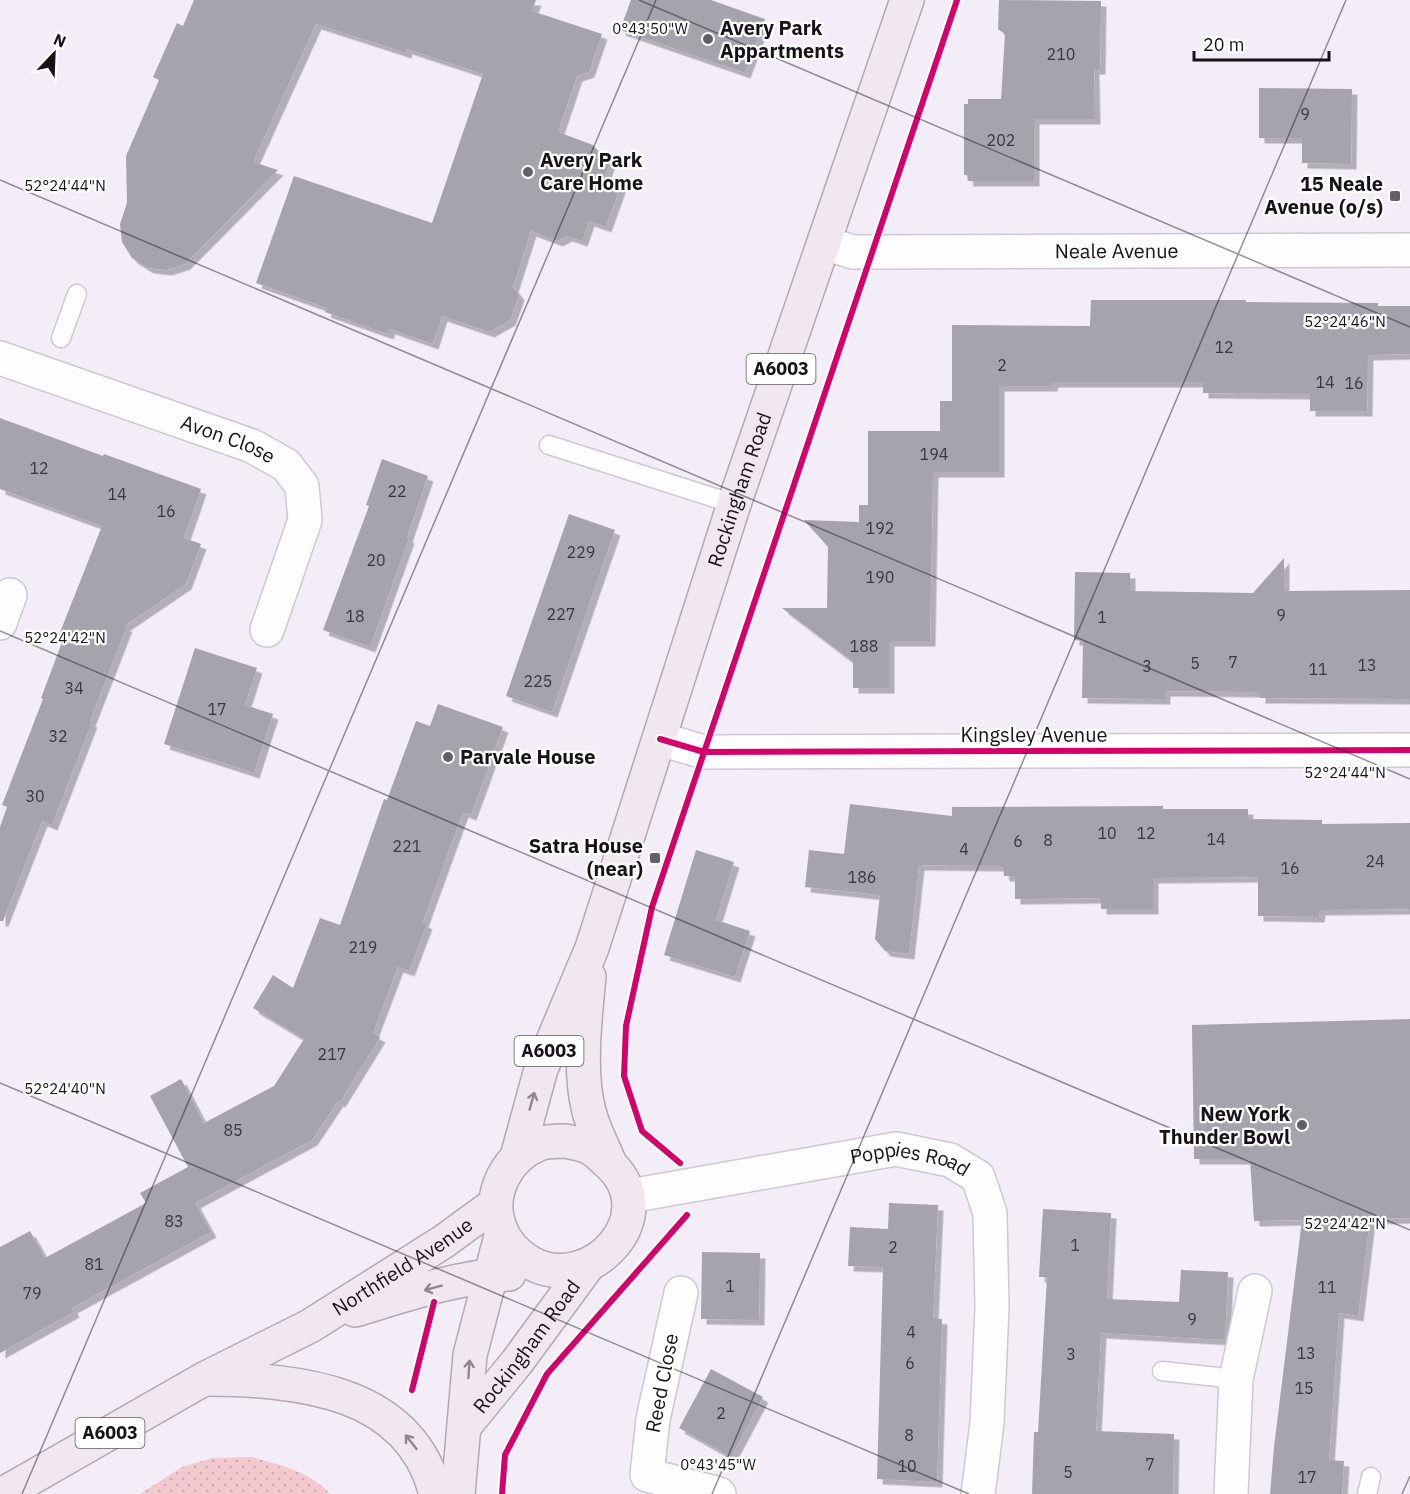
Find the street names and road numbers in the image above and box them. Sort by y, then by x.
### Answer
street label: Neale Avenue [1055,237,1179,264]
road number: A6003 [746,354,816,384]
street label: Avon Close [177,408,280,469]
street label: Rockingham Road [701,409,777,570]
street label: Kingsley Avenue [960,721,1108,748]
road number: A6003 [514,1036,584,1066]
street label: Poppies Road [848,1135,975,1182]
street label: Northfield Avenue [327,1211,478,1322]
street label: Rockingham Road [467,1274,586,1419]
street label: Reed Close [639,1331,684,1435]
road number: A6003 [76,1418,144,1448]

